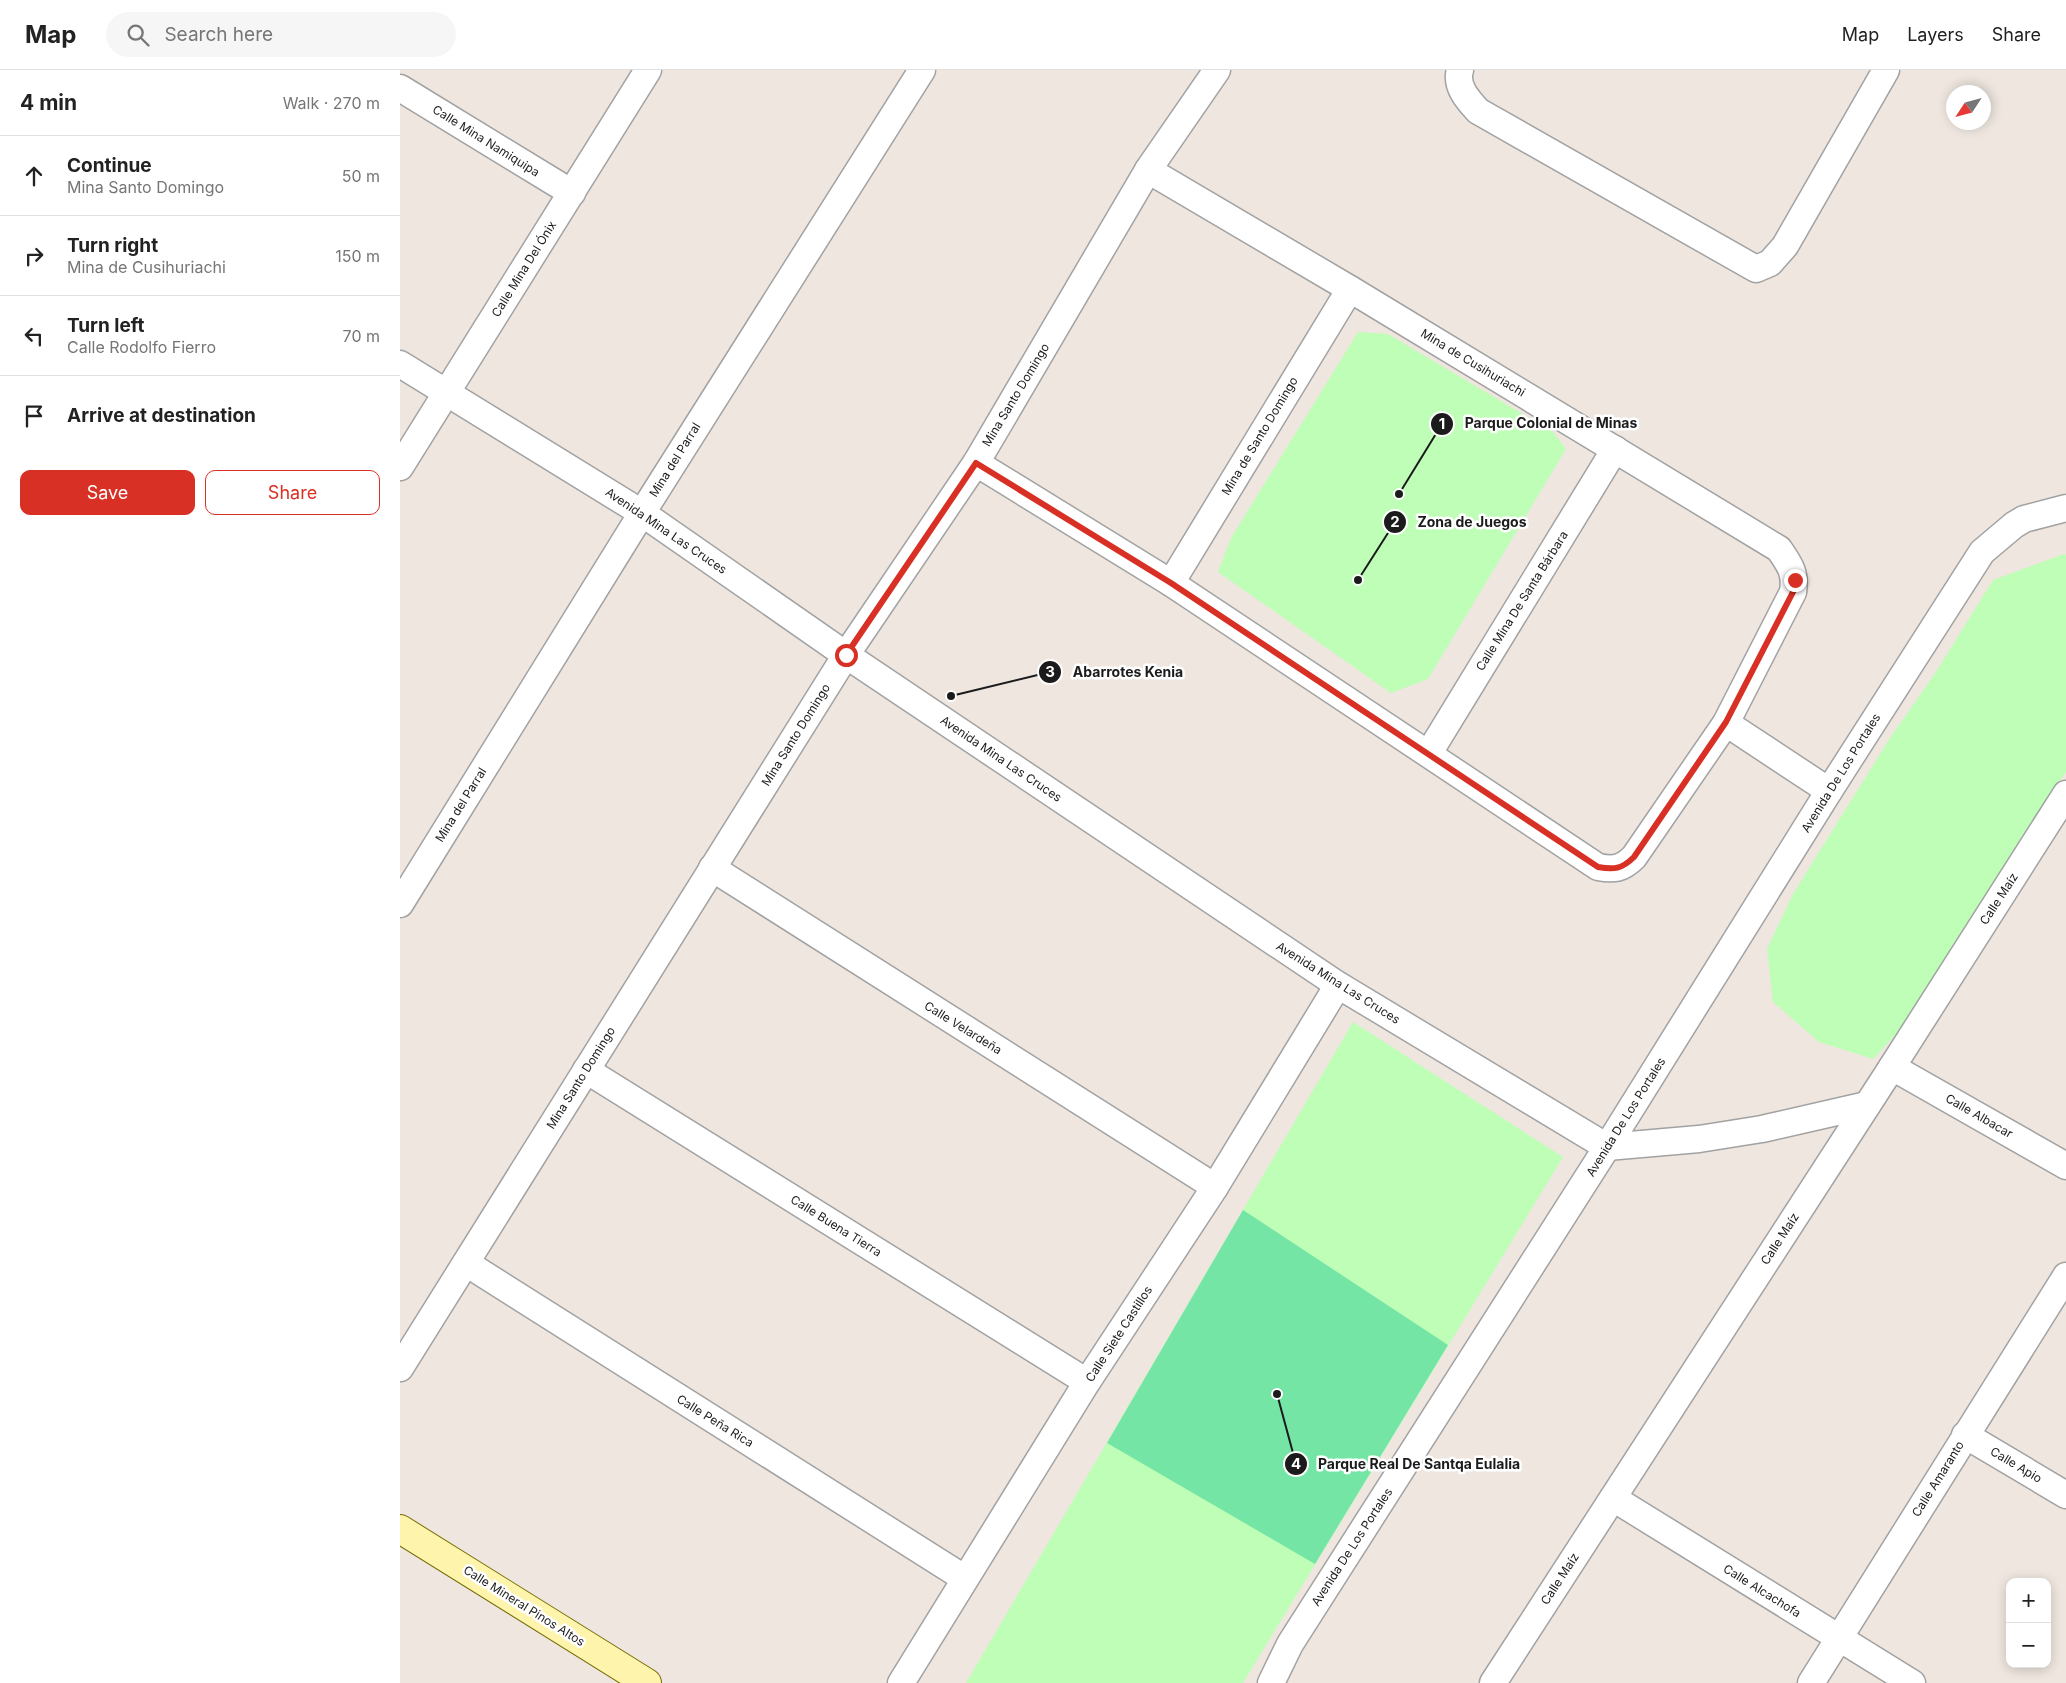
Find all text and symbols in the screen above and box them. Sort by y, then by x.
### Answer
search box [106,12,456,57]
text: Map [25,20,76,49]
icon: search [124,21,152,49]
text: Search here [164,23,273,46]
text: Map [1842,24,1879,45]
text: Layers [1907,24,1964,45]
text: Share [1992,24,2041,45]
north arrow [1946,85,1991,130]
text: 4 min [20,90,77,115]
text: Walk · 270 m [283,93,380,113]
street label: Calle Mina Namiquipa [430,102,543,180]
text: Continue [67,154,152,177]
icon: ahead [20,162,48,190]
text: 50 m [342,166,380,186]
text: Mina Santo Domingo [67,177,224,197]
street label: Calle Mina Del Ónix [488,218,559,319]
text: Turn right [67,234,158,257]
icon: right [20,242,48,270]
text: 150 m [335,246,380,266]
text: Mina de Cusihuriachi [67,257,226,277]
text: Turn left [67,314,145,337]
icon: left [20,322,48,350]
street label: Mina de Cusihuriachi [1418,325,1528,400]
text: 70 m [343,326,380,346]
text: Calle Rodolfo Fierro [67,337,216,357]
street label: Mina Santo Domingo [979,340,1052,449]
street label: Mina de Santo Domingo [1218,374,1301,498]
icon: arrive [20,402,48,430]
text: Arrive at destination [67,404,256,427]
callout: Parque Colonial de Minas [1430,409,1647,438]
text: 1 [1439,414,1445,433]
text: Parque Colonial de Minas [1465,414,1637,431]
street label: Mina del Parral [646,420,703,500]
button: Save [20,470,195,515]
button: Share [205,470,380,515]
street label: Avenida Mina Las Cruces [603,484,730,577]
callout: Zona de Juegos [1383,508,1537,537]
text: 2 [1390,512,1400,531]
text: Zona de Juegos [1417,513,1527,530]
street label: Calle Mina De Santa Bárbara [1472,528,1571,673]
route end [1784,569,1807,592]
route start [835,644,858,667]
callout: Abarrotes Kenia [1038,657,1193,686]
text: 3 [1045,662,1055,681]
text: Abarrotes Kenia [1073,663,1183,680]
street label: Mina Santo Domingo [758,681,833,789]
street label: Avenida De Los Portales [1798,710,1883,835]
street label: Avenida Mina Las Cruces [938,712,1065,805]
street label: Mina del Parral [432,765,489,845]
street label: Calle Maíz [1976,870,2021,927]
street label: Avenida Mina Las Cruces [1274,938,1403,1027]
street label: Calle Velardeña [922,998,1005,1057]
street label: Mina Santo Domingo [543,1024,618,1132]
street label: Avenida De Los Portales [1583,1054,1668,1179]
street label: Calle Albacar [1943,1090,2016,1141]
street label: Calle Buena Tierra [788,1192,885,1260]
street label: Calle Maíz [1757,1210,1802,1267]
street label: Calle Siete Castillos [1082,1283,1155,1385]
street label: Calle Peña Rica [674,1391,756,1450]
street label: Calle Amaranto [1908,1438,1967,1519]
street label: Calle Apio [1988,1443,2045,1486]
callout: Parque Real De Santqa Eulalia [1283,1449,1530,1478]
text: 4 [1291,1454,1301,1473]
text: Parque Real De Santqa Eulalia [1318,1455,1520,1472]
street label: Avenida De Los Portales [1308,1485,1395,1609]
street label: Calle Maíz [1537,1550,1582,1607]
street label: Calle Alcachofa [1721,1561,1804,1620]
street label: Calle Mineral Pinos Altos [461,1562,588,1649]
map controls [2006,1578,2051,1668]
button: + [2006,1578,2051,1623]
button: − [2006,1623,2051,1668]

